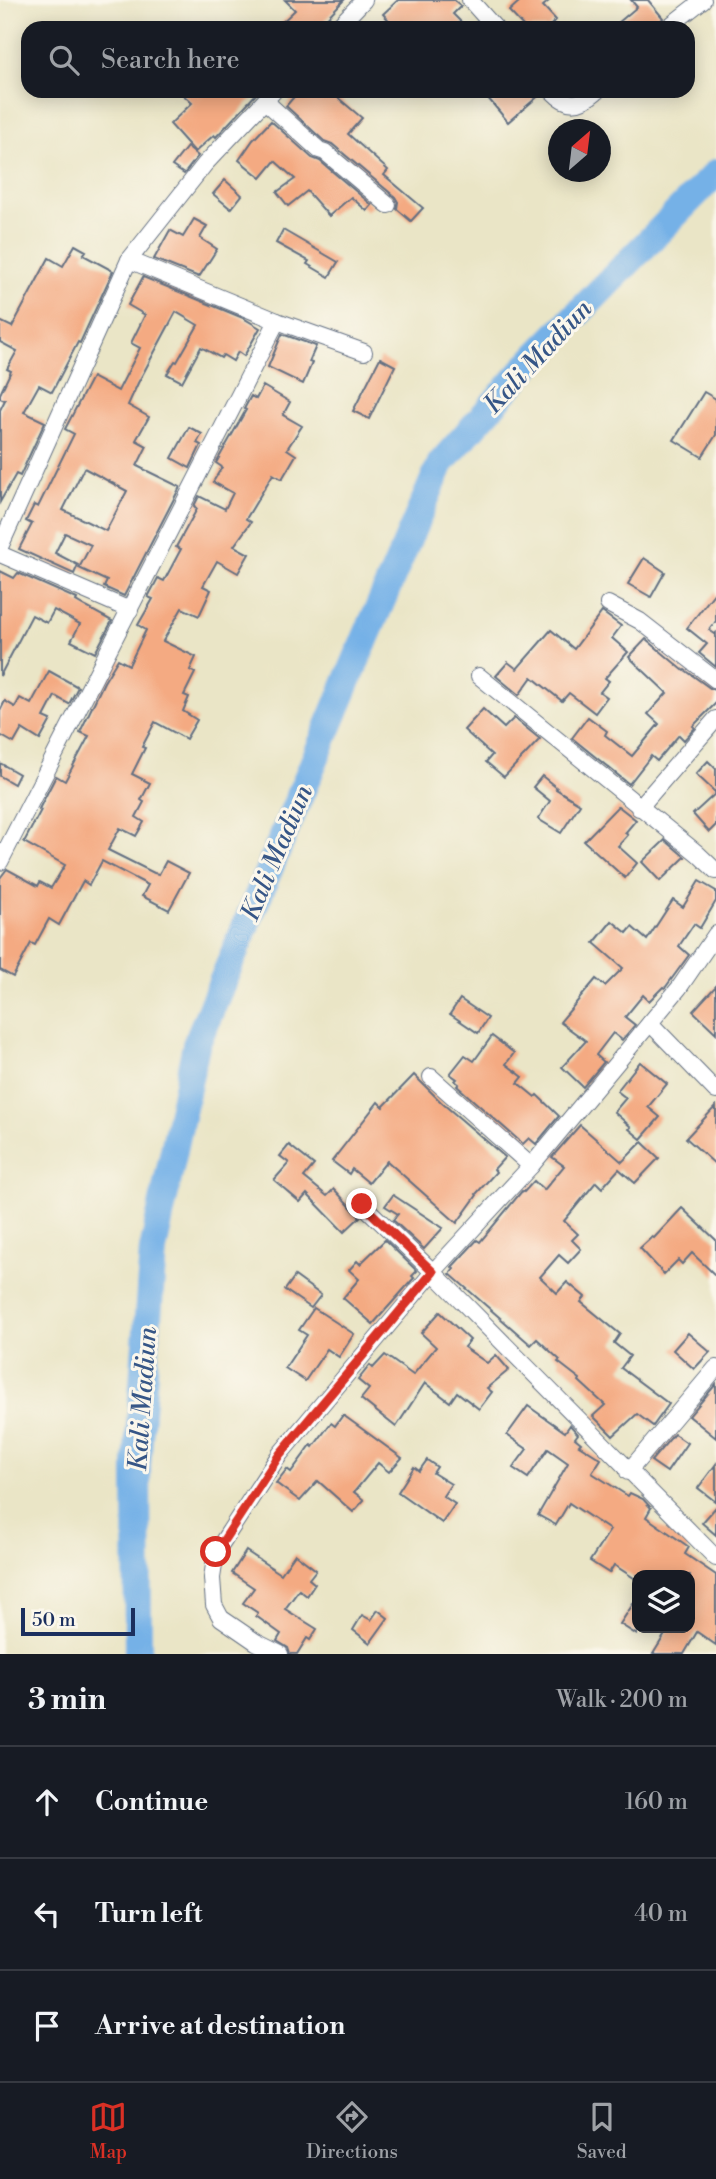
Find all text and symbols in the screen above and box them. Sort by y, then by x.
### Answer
search box [21,21,695,98]
icon: search [45,41,83,79]
text: Search here [101,44,240,76]
north arrow [548,119,611,182]
water label: Kali Madiun [477,293,599,421]
water label: Kali Madiun [234,780,320,926]
route end [346,1188,377,1219]
water label: Kali Madiun [122,1325,164,1472]
route start [200,1536,231,1567]
map controls [632,1570,695,1633]
button: layers [632,1570,695,1633]
scale bar [21,1605,135,1637]
text: 50 m [32,1608,76,1632]
text: 3 min [28,1681,106,1719]
text: Walk · 200 m [556,1686,688,1714]
icon: ahead [28,1783,66,1821]
text: Continue [95,1786,208,1818]
text: 160 m [625,1788,688,1816]
icon: left [28,1895,66,1933]
text: Turn left [95,1898,203,1930]
text: 40 m [634,1900,688,1928]
icon: arrive [28,2007,66,2045]
text: Arrive at destination [95,2010,345,2042]
tab: Map [89,2098,127,2164]
tab: Directions [306,2098,398,2164]
tab: Saved [577,2098,627,2164]

